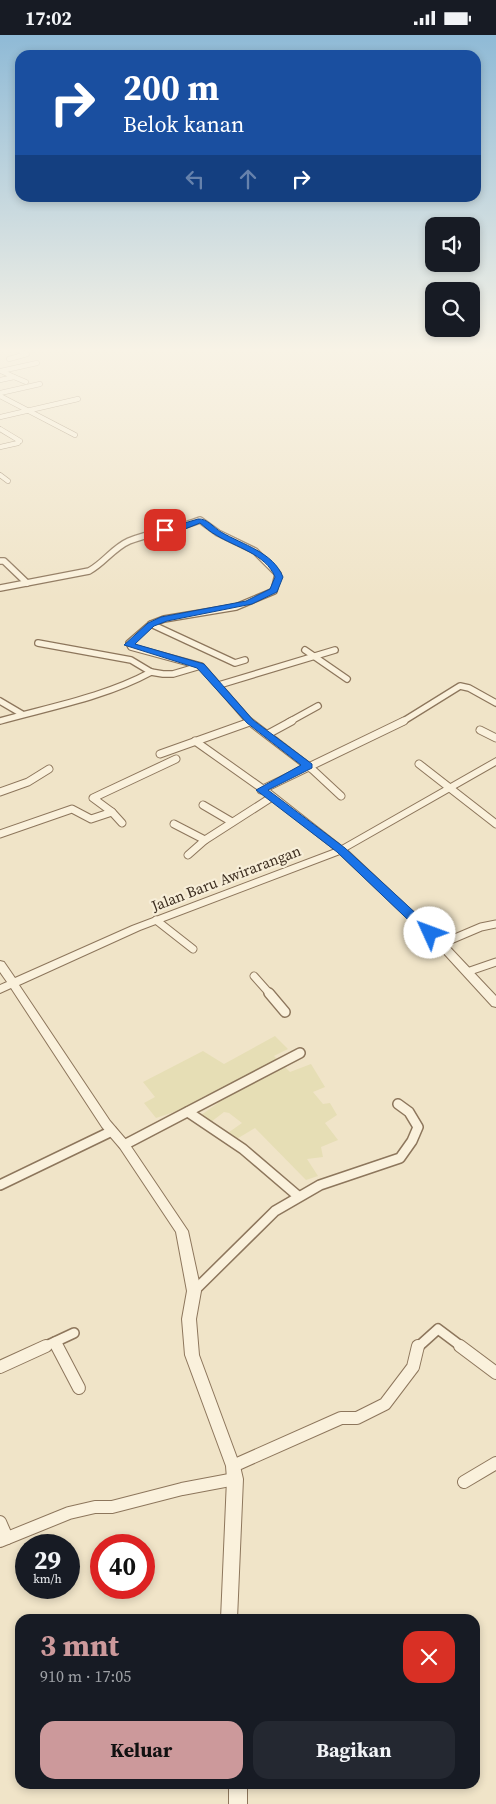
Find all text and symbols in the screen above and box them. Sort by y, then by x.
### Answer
text: 17:02 [25,5,72,31]
text: 200 m [123,64,219,112]
icon: right [40,70,105,135]
text: Belok kanan [123,109,244,139]
icon: left [181,165,209,193]
icon: ahead [234,165,262,193]
icon: right [287,165,315,193]
map controls [425,217,480,337]
button: sound [425,217,480,272]
button: search [425,282,480,337]
pin [144,509,186,551]
icon: arrive [151,516,179,544]
street label: Jalan Baru Awirarangan [147,840,304,917]
position arrow [403,906,455,958]
speed limit sign: 40 [90,1534,155,1599]
text: 29 [34,1543,61,1577]
text: km/h [33,1571,62,1587]
text: 3 mnt [40,1625,119,1666]
button: close [403,1631,455,1683]
text: 910 m · 17:05 [40,1665,131,1687]
button: Keluar [40,1721,243,1779]
button: Bagikan [253,1721,455,1779]

